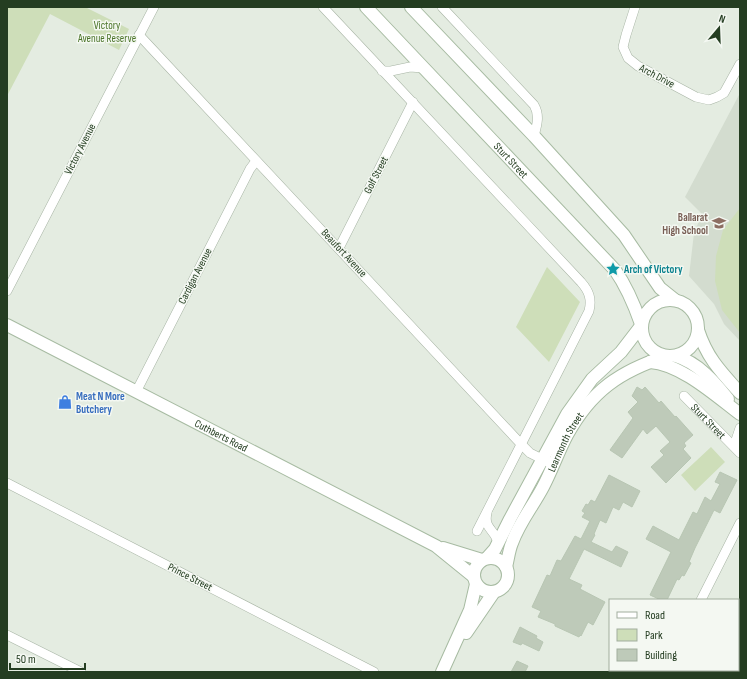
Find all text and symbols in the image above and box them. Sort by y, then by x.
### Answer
north arrow [699,8,739,48]
text: N [717,12,727,26]
park label: Victory Avenue Reserve [77,19,136,45]
street label: Arch Drive [636,61,677,91]
street label: Victory Avenue [62,121,98,177]
street label: Sturt Street [491,140,531,181]
street label: Golf Street [361,154,391,196]
place label: Ballarat High School [662,211,708,237]
school or university icon: Ballarat High School [711,215,727,231]
street label: Beaufort Avenue [318,226,370,280]
street label: Cardigan Avenue [175,246,215,306]
place icon: Arch of Victory [605,261,621,277]
place label: Arch of Victory [623,263,683,276]
place label: Meat N More Butchery [76,390,125,416]
shop icon: Meat N More Butchery [57,394,73,410]
street label: Sturt Street [688,401,729,442]
street label: Learmonth Street [545,409,586,474]
street label: Cuthberts Road [193,416,250,455]
street label: Prince Street [166,560,215,594]
legend [609,599,739,671]
text: Road [645,608,665,623]
text: Park [645,628,663,643]
scale bar [10,645,85,671]
text: Building [645,648,677,663]
text: 50 m [16,652,36,667]

